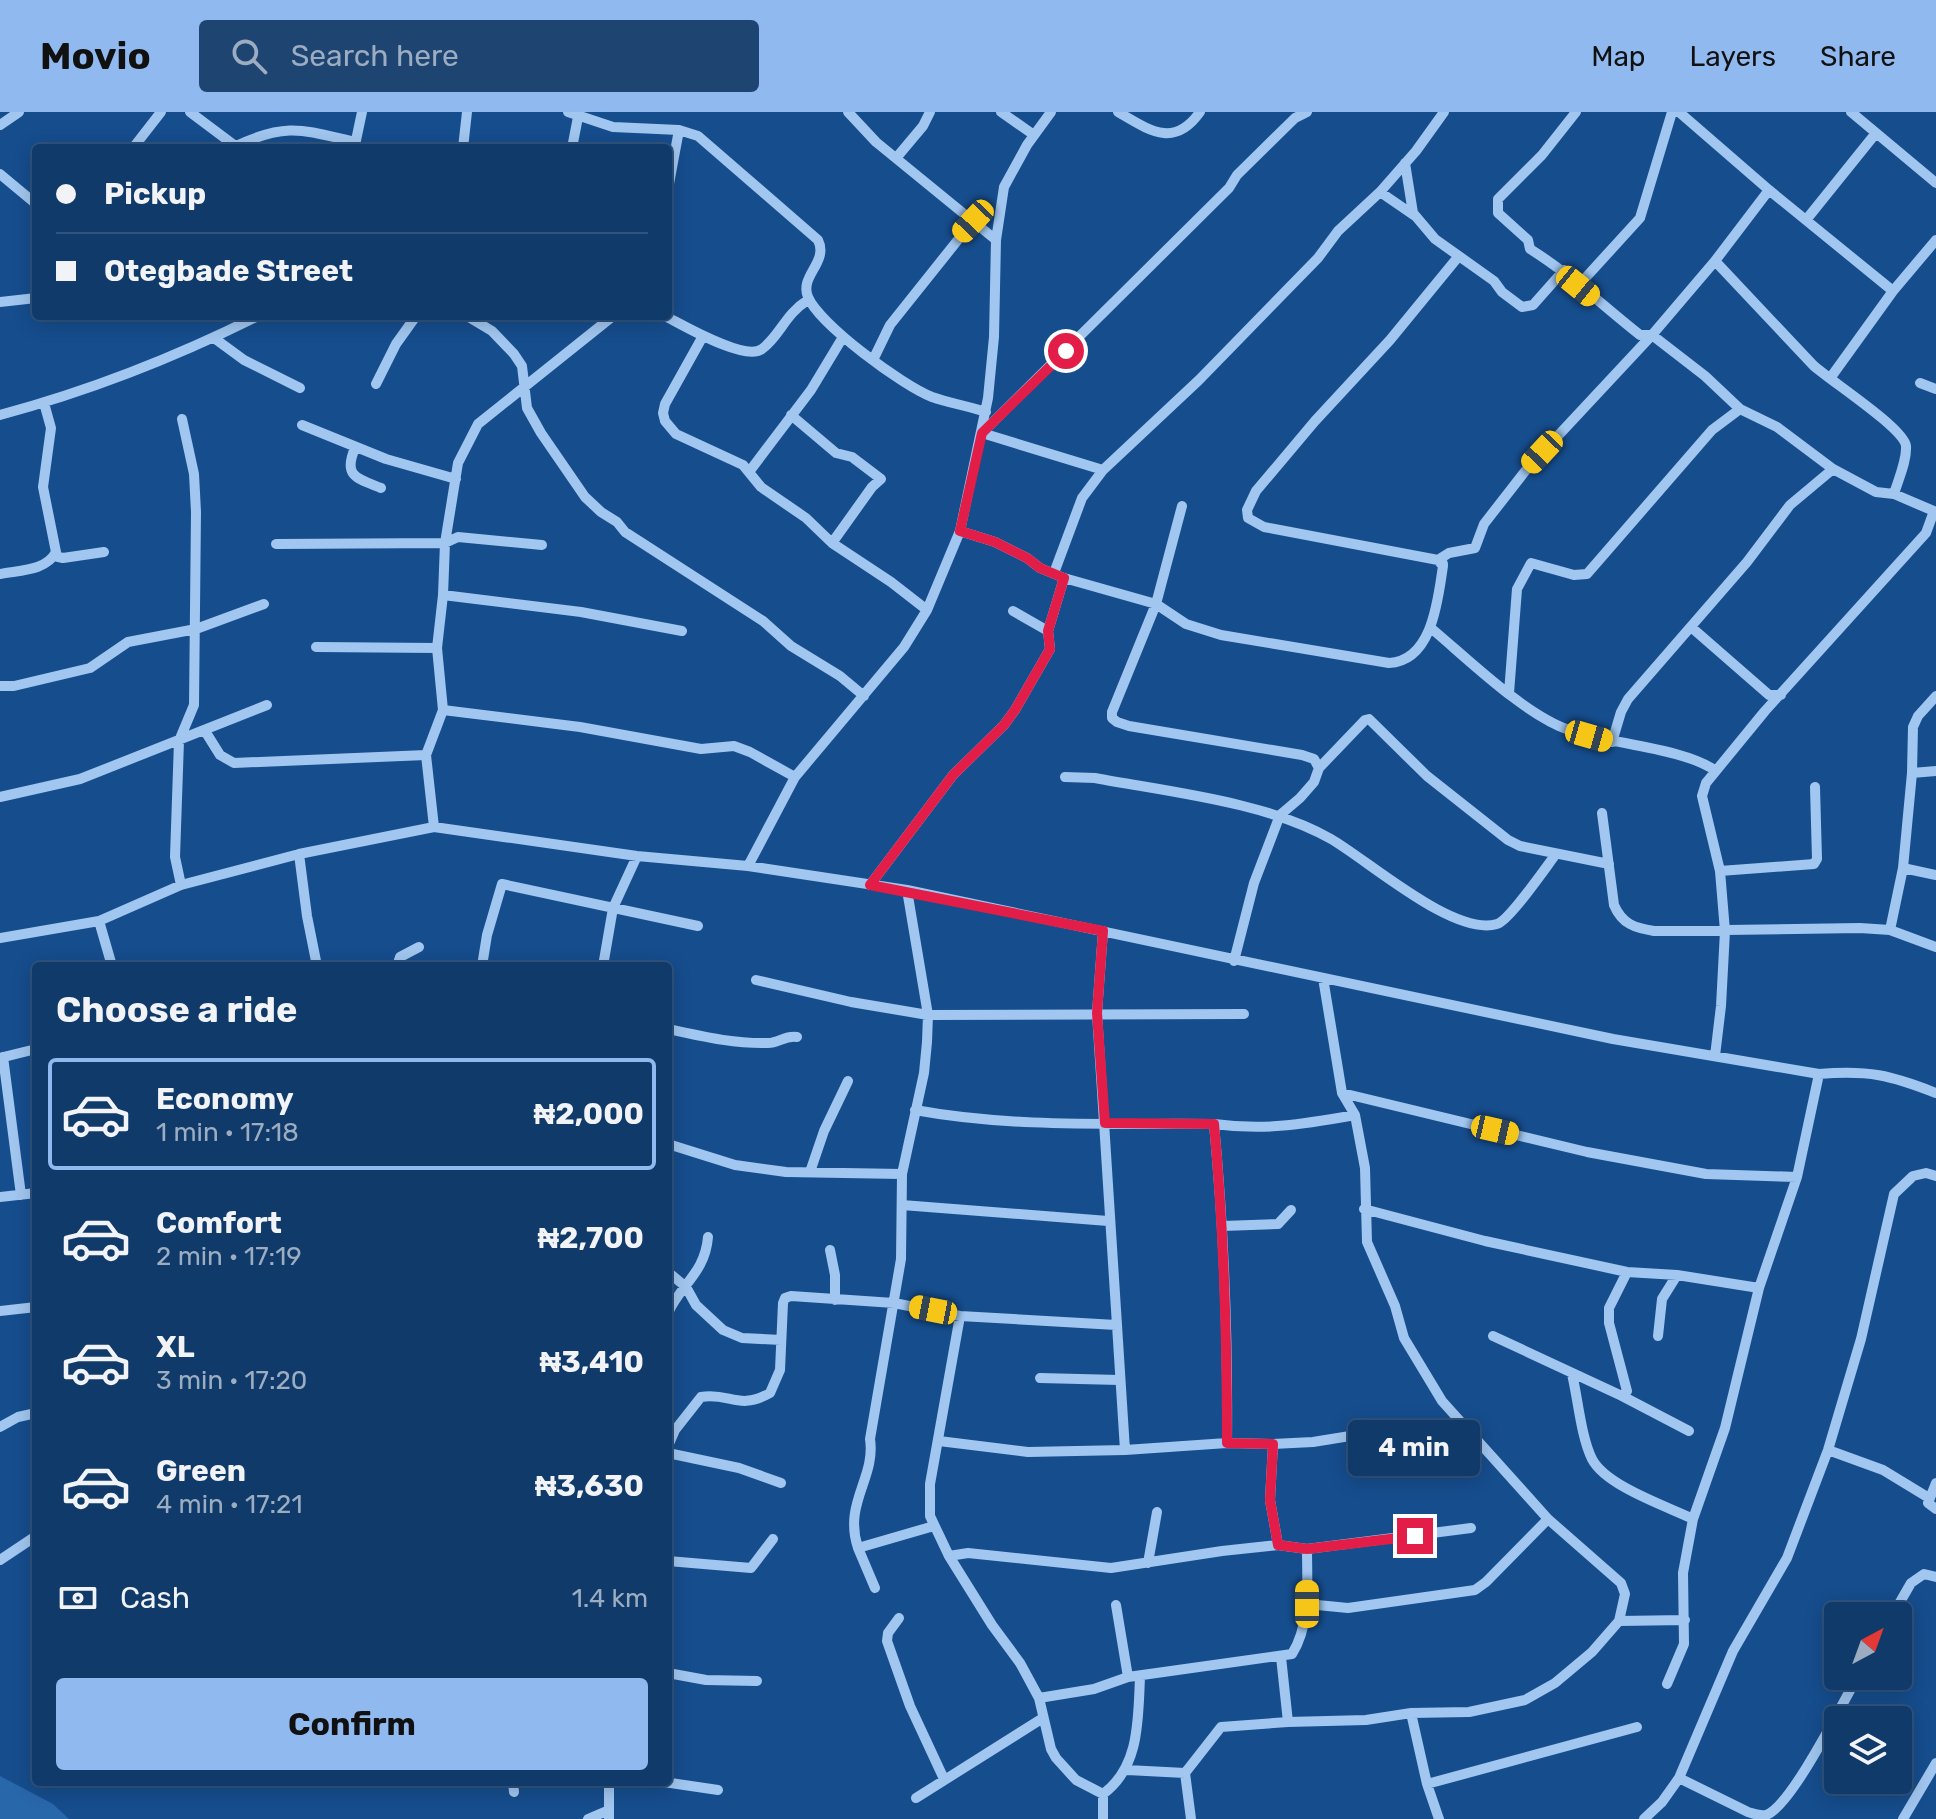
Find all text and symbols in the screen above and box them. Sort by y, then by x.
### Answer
search box [199,20,759,92]
text: Movio [40,33,151,79]
icon: search [227,34,271,78]
text: Search here [291,38,459,74]
text: Map [1591,40,1646,73]
text: Layers [1690,40,1776,73]
text: Share [1820,40,1896,73]
text: Pickup [104,176,206,212]
car [948,195,998,247]
text: Otegbade Street [104,253,353,289]
car [1552,262,1604,310]
route start [1048,333,1084,369]
car [1517,426,1567,478]
car [1563,718,1615,754]
text: Choose a ride [56,988,297,1031]
icon: car [60,1078,132,1150]
text: Economy [156,1081,294,1117]
text: ₦2,000 [534,1096,644,1132]
car [1469,1113,1521,1147]
text: 1 min · 17:18 [156,1117,299,1148]
icon: car [60,1202,132,1274]
text: Comfort [156,1205,282,1241]
text: ₦2,700 [537,1220,644,1256]
text: 2 min · 17:19 [156,1241,302,1272]
car [907,1294,959,1326]
icon: car [60,1326,132,1398]
text: XL [156,1329,195,1365]
text: ₦3,410 [539,1344,644,1380]
text: 3 min · 17:20 [156,1365,307,1396]
callout: 4 min [1349,1420,1481,1476]
text: 4 min [1378,1432,1450,1463]
icon: car [60,1450,132,1522]
text: Green [156,1453,246,1489]
text: ₦3,630 [535,1468,644,1504]
text: 4 min · 17:21 [156,1489,303,1520]
route end [1397,1518,1433,1554]
icon: cash [56,1576,100,1620]
text: Cash [120,1580,190,1616]
car [1295,1580,1319,1628]
text: 1.4 km [572,1583,648,1614]
north arrow [1824,1602,1912,1690]
map controls [1824,1602,1912,1794]
button: Confirm [56,1678,648,1770]
button: layers [1824,1706,1912,1794]

